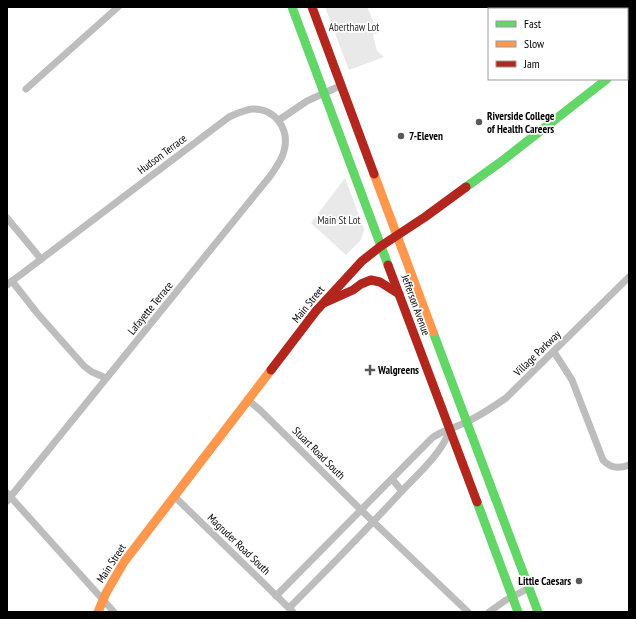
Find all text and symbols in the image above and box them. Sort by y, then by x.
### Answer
legend [488,8,628,80]
text: Fast [524,16,542,31]
park label: Aberthaw Lot [329,20,379,34]
text: Slow [524,36,545,51]
text: Jam [523,56,540,71]
place label: Riverside College of Health Careers [487,109,555,136]
marker: Riverside College of Health Careers [474,117,484,127]
place label: 7-Eleven [409,129,443,143]
street label: Hudson Terrace [135,131,190,177]
marker: 7-Eleven [396,131,406,141]
park label: Main St Lot [318,213,360,227]
street label: Jefferson Avenue [398,272,434,338]
street label: Lafayette Terrace [124,278,176,337]
street label: Main Street [289,283,327,325]
street label: Village Parkway [510,327,564,380]
place label: Walgreens [377,363,419,377]
marker: Walgreens [365,365,375,375]
street label: Stuart Road South [290,424,348,482]
street label: Magruder Road South [205,511,273,578]
street label: Main Street [93,541,129,585]
place label: Little Caesars [518,574,571,588]
marker: Little Caesars [574,576,584,586]

